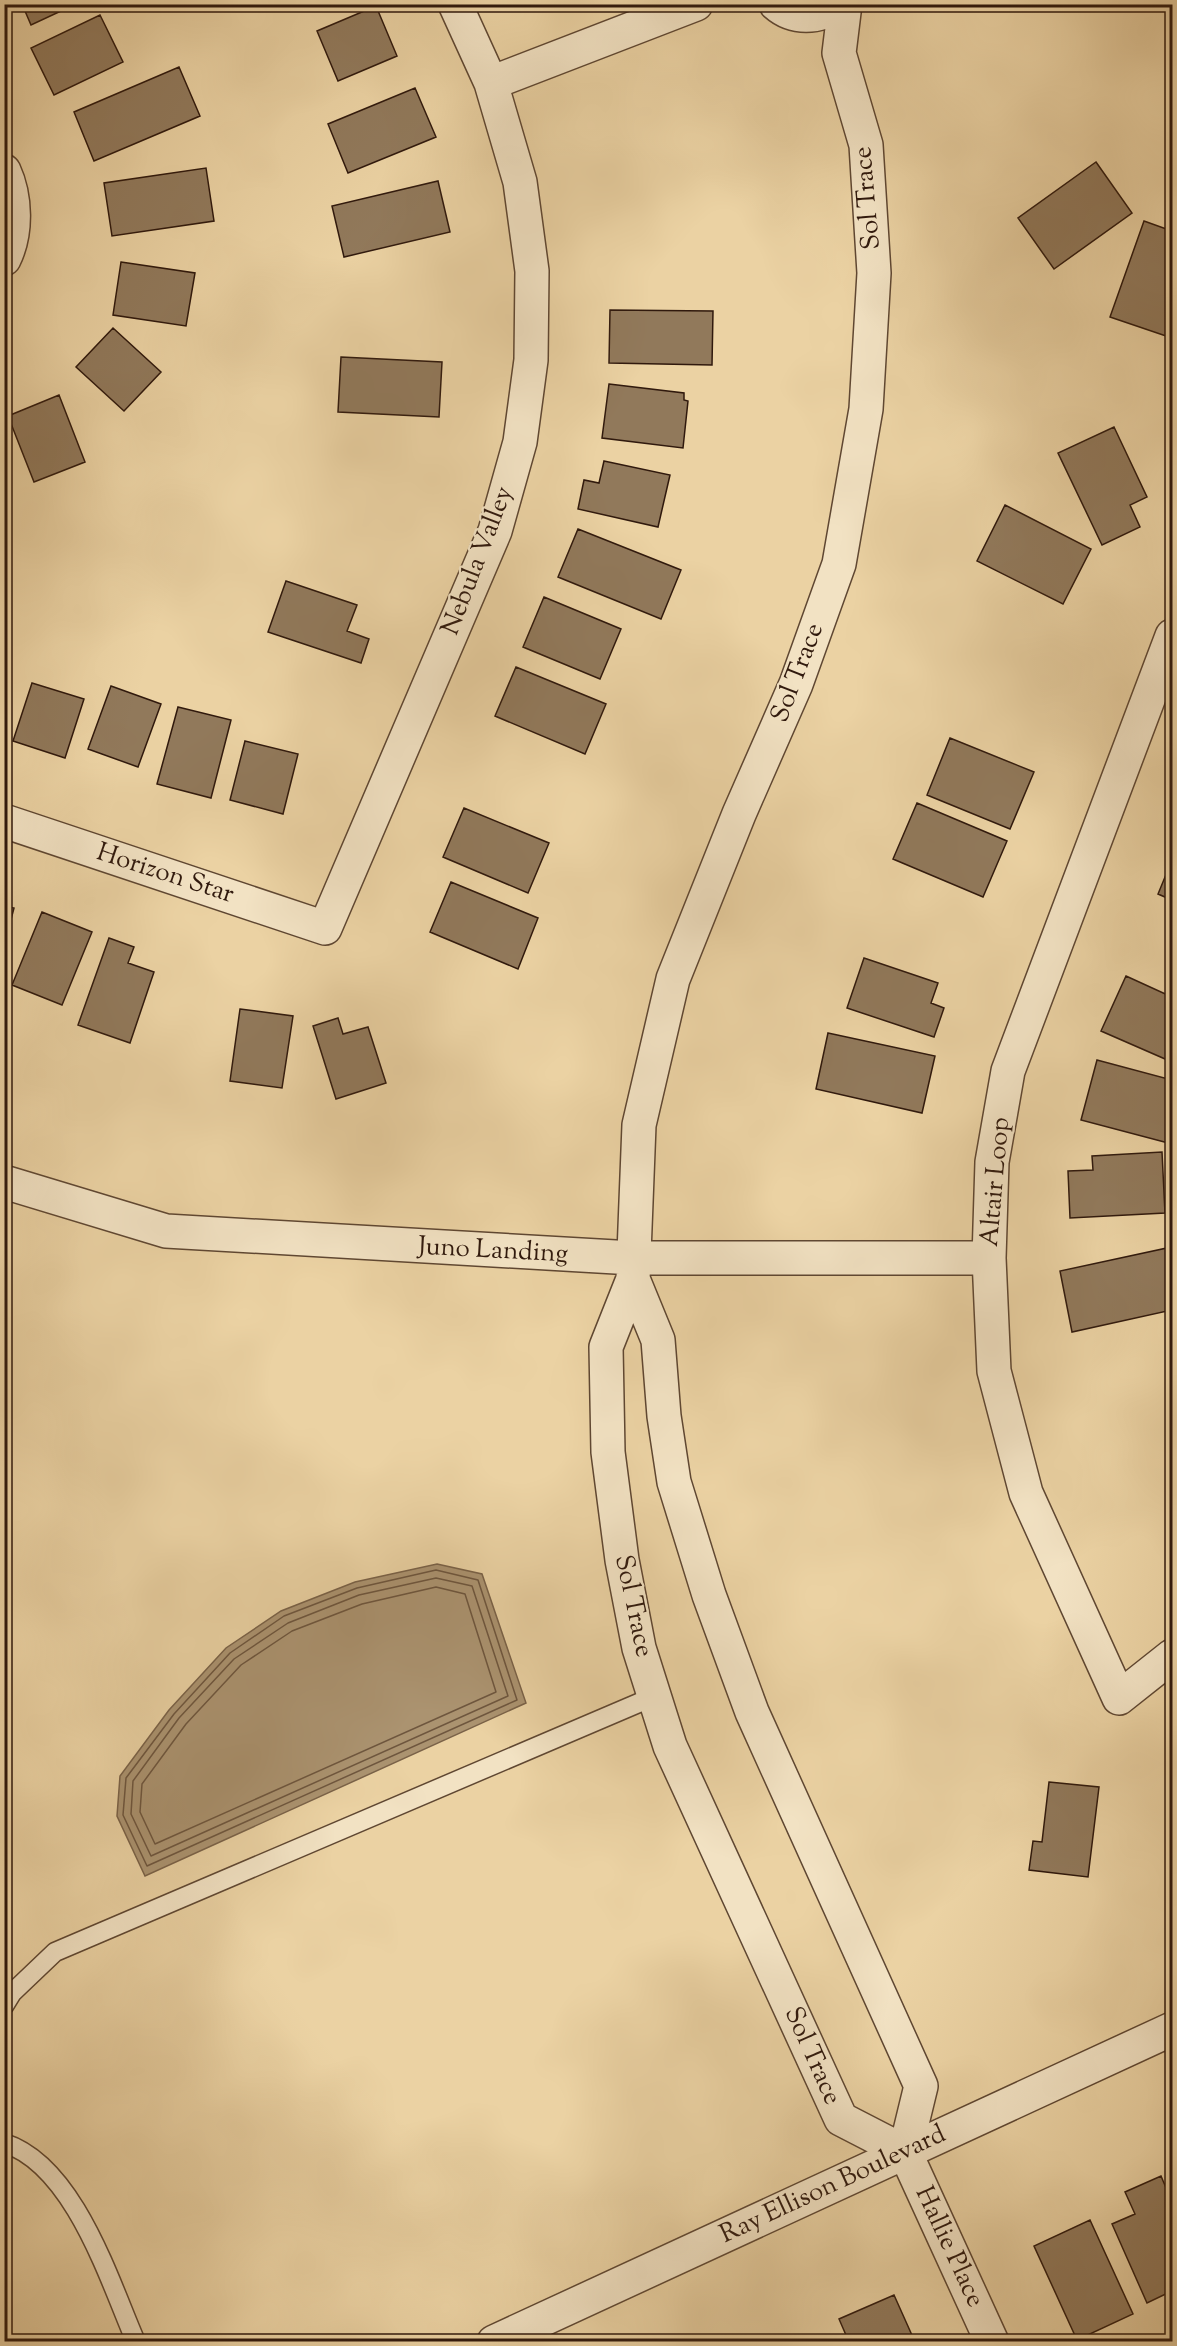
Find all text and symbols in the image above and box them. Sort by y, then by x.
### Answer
street label: Sol Trace [845,145,891,251]
street label: Nebula Valley [433,481,523,641]
street label: Sol Trace [762,618,834,728]
street label: Horizon Star [91,834,239,914]
street label: Altair Loop [972,1116,1020,1248]
street label: Juno Landing [415,1228,569,1273]
street label: Sol Trace [604,1551,662,1661]
street label: Sol Trace [774,2001,850,2111]
street label: Ray Ellison Boulevard [714,2116,952,2254]
street label: Hallie Place [905,2181,993,2313]

